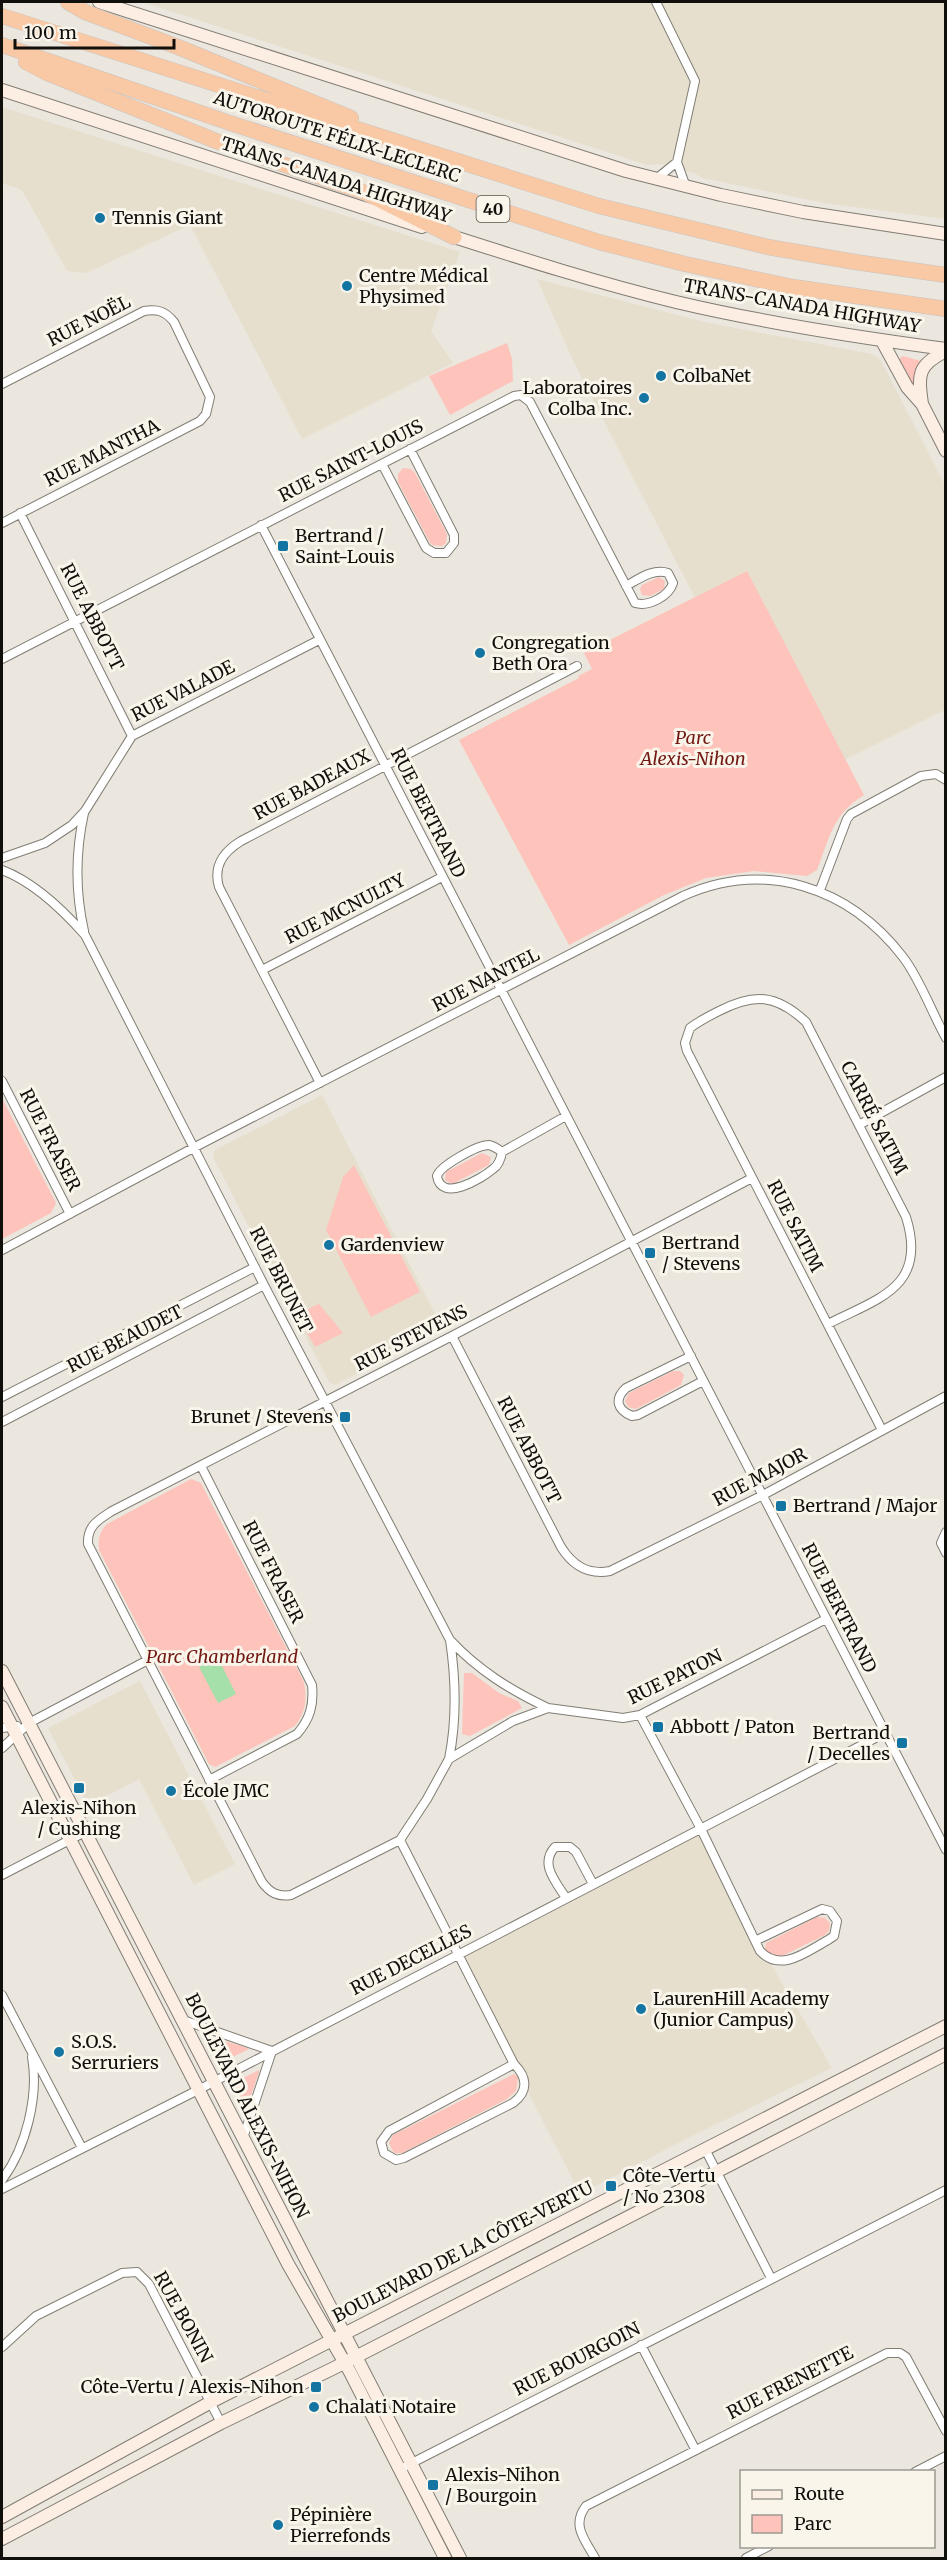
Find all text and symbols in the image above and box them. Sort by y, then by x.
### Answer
scale bar [15,12,174,50]
text: 100 m [24,21,77,44]
street label: AUTOROUTE FÉLIX-LECLERC [210,85,464,187]
street label: TRANS-CANADA HIGHWAY [218,131,455,228]
road number: 40 [476,196,510,222]
place label: Tennis Giant [112,206,223,229]
marker: Tennis Giant [93,211,107,225]
place label: Centre Médical Physimed [359,264,489,308]
street label: TRANS-CANADA HIGHWAY [682,273,923,338]
marker: Centre Médical Physimed [340,279,354,293]
street label: RUE NOËL [43,290,134,351]
place label: ColbaNet [673,364,751,387]
marker: ColbaNet [654,369,668,383]
place label: Laboratoires Colba Inc. [523,376,632,420]
marker: Laboratoires Colba Inc. [637,391,651,405]
street label: RUE MANTHA [40,413,164,491]
street label: RUE SAINT-LOUIS [275,414,427,507]
place label: Bertrand / Saint-Louis [295,524,395,568]
marker: Bertrand / Saint-Louis [276,539,290,553]
street label: RUE ABBOTT [56,559,129,675]
place label: Congregation Beth Ora [492,631,610,675]
marker: Congregation Beth Ora [473,646,487,660]
street label: RUE VALADE [127,654,239,726]
park label: Parc Alexis-Nihon [638,726,746,770]
street label: RUE BADEAUX [249,744,374,825]
street label: RUE BERTRAND [386,744,471,881]
street label: RUE MCNULTY [281,868,409,949]
street label: RUE NANTEL [428,943,543,1016]
street label: CARRÉ SATIM [836,1057,913,1179]
street label: RUE FRASER [15,1085,86,1195]
street label: RUE SATIM [762,1176,829,1276]
street label: RUE BRUNET [245,1223,318,1337]
place label: Bertrand / Stevens [662,1231,740,1275]
place label: Gardenview [341,1233,445,1256]
marker: Gardenview [322,1238,336,1252]
marker: Bertrand / Stevens [643,1246,657,1260]
street label: RUE BEAUDET [63,1299,187,1378]
street label: RUE STEVENS [350,1299,471,1376]
street label: RUE ABBOTT [493,1392,566,1508]
place label: Brunet / Stevens [191,1405,333,1428]
marker: Brunet / Stevens [338,1410,352,1424]
street label: RUE MAJOR [709,1442,811,1511]
place label: Bertrand / Major [793,1494,937,1517]
marker: Bertrand / Major [774,1499,788,1513]
street label: RUE FRASER [238,1517,309,1627]
street label: RUE BERTRAND [797,1539,882,1676]
street label: RUE PATON [624,1644,726,1709]
park label: Parc Chamberland [146,1645,298,1668]
place label: Abbott / Paton [669,1715,795,1738]
marker: Abbott / Paton [651,1720,665,1734]
place label: Bertrand / Decelles [807,1721,890,1765]
marker: Bertrand / Decelles [895,1736,909,1750]
place label: École JMC [183,1779,269,1802]
marker: Alexis-Nihon / Cushing [72,1781,86,1795]
marker: École JMC [164,1784,178,1798]
place label: Alexis-Nihon / Cushing [21,1796,136,1840]
street label: RUE DECELLES [346,1919,476,2000]
place label: LaurenHill Academy (Junior Campus) [653,1987,830,2031]
street label: BOULEVARD ALEXIS-NIHON [181,1989,314,2222]
marker: LaurenHill Academy (Junior Campus) [634,2002,648,2016]
place label: S.O.S. Serruriers [71,2030,159,2074]
marker: S.O.S. Serruriers [52,2045,66,2059]
place label: Côte-Vertu / No 2308 [623,2164,716,2208]
street label: BOULEVARD DE LA CÔTE-VERTU [329,2175,598,2327]
marker: Côte-Vertu / No 2308 [604,2179,618,2193]
street label: RUE BONIN [149,2267,218,2367]
street label: RUE BOURGOIN [510,2317,644,2400]
street label: RUE FRENETTE [723,2341,857,2424]
place label: Côte-Vertu / Alexis-Nihon [81,2375,304,2398]
marker: Côte-Vertu / Alexis-Nihon [309,2380,323,2394]
place label: Chalati Notaire [326,2395,456,2418]
marker: Chalati Notaire [307,2400,321,2414]
place label: Alexis-Nihon / Bourgoin [444,2463,560,2507]
legend [740,2470,935,2548]
marker: Alexis-Nihon / Bourgoin [426,2478,440,2492]
text: Route [794,2482,844,2505]
place label: Pépinière Pierrefonds [290,2503,391,2547]
text: Parc [794,2512,832,2535]
marker: Pépinière Pierrefonds [271,2518,285,2532]

